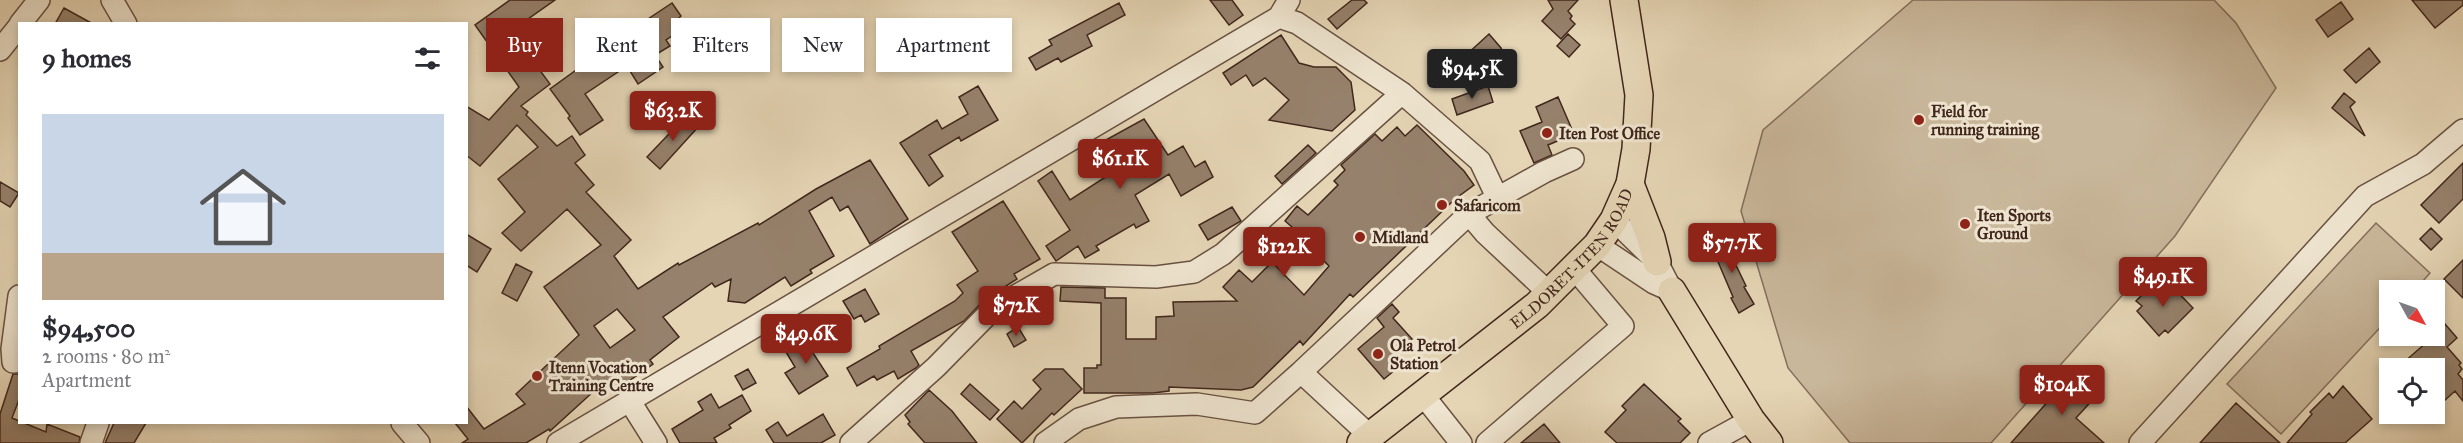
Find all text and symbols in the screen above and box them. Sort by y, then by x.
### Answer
chip: Buy [486,18,563,72]
chip: Rent [575,18,659,72]
chip: Filters [671,18,770,72]
chip: New [782,18,864,72]
chip: Apartment [876,18,1012,72]
text: 9 homes [42,42,131,74]
icon: filters [411,42,444,75]
pin: $94.5K [1423,49,1521,100]
text: $94.5K [1441,56,1503,80]
pin: $63.2K [624,91,722,142]
text: $63.2K [644,98,702,122]
place label: Field for running training [1930,102,2039,140]
marker: Field for running training [1912,113,1926,127]
place label: Iten Post Office [1559,124,1660,143]
marker: Iten Post Office [1540,126,1554,140]
pin: $61.1K [1071,139,1169,190]
text: $61.1K [1092,146,1148,170]
icon: home [189,153,297,261]
street label: ELDORET-ITEN ROAD [1506,186,1637,333]
place label: Safaricom [1454,196,1521,215]
marker: Safaricom [1435,198,1449,212]
place label: Iten Sports Ground [1977,206,2051,243]
marker: Iten Sports Ground [1958,217,1972,231]
pin: $57.7K [1683,223,1781,274]
pin: $122K [1242,227,1326,278]
place label: Midland [1372,228,1430,247]
marker: Midland [1353,230,1367,244]
text: $57.7K [1702,230,1762,254]
text: $122K [1257,234,1311,258]
pin: $49.1K [2114,257,2212,308]
text: $49.1K [2133,264,2193,288]
north arrow [2379,280,2445,346]
map controls [2379,280,2445,424]
pin: $72K [980,286,1052,337]
text: $72K [993,293,1039,317]
text: $94,500 [42,312,135,344]
pin: $49.6K [757,314,855,365]
text: $49.6K [775,321,837,345]
place label: Ola Petrol Station [1390,336,1457,373]
text: 2 rooms · 80 m² [42,344,170,368]
marker: Ola Petrol Station [1371,347,1385,361]
place label: Itenn Vocation Training Centre [548,358,654,396]
button: locate [2379,358,2445,424]
pin: $104K [2020,365,2104,416]
text: Apartment [42,368,131,392]
marker: Itenn Vocation Training Centre [530,369,544,383]
text: $104K [2034,372,2090,396]

